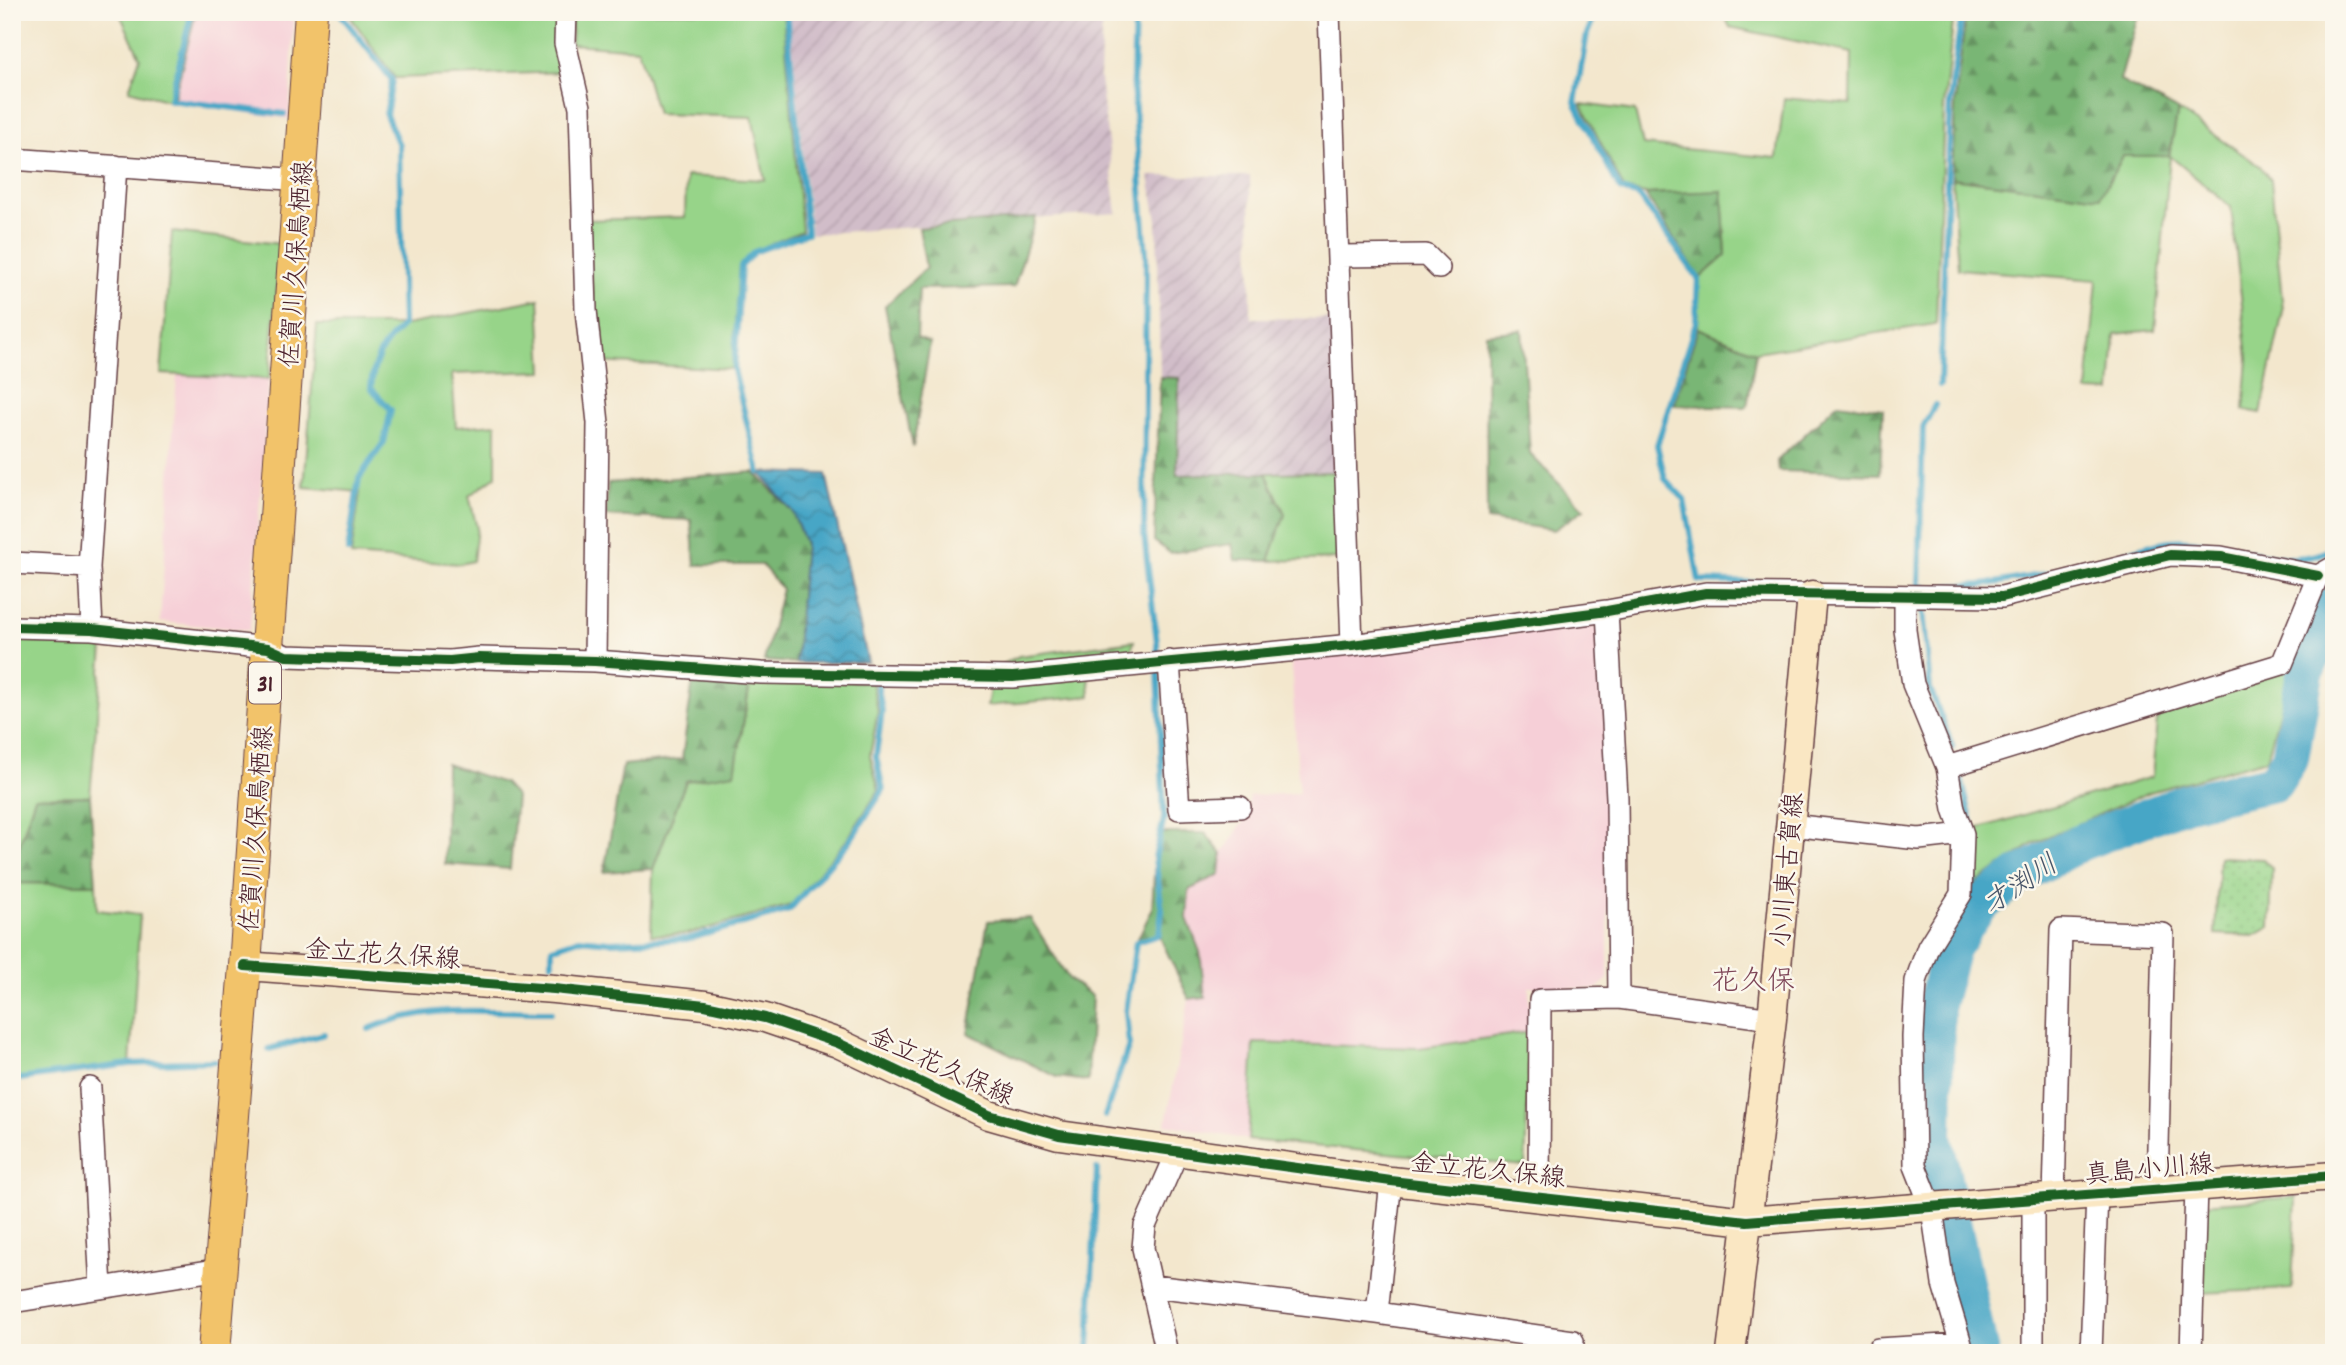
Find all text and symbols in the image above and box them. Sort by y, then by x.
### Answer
street label: 佐賀川久保鳥栖線 [273,159,324,369]
road number: 31 [249,662,281,704]
street label: 佐賀川久保鳥栖線 [233,724,284,934]
street label: 小川東古賀線 [1764,791,1815,950]
water label: 才渕川 [1976,847,2068,927]
street label: 金立花久保線 [304,933,462,980]
district label: 花久保 [1711,964,1795,1004]
street label: 金立花久保線 [862,1020,1019,1117]
street label: 金立花久保線 [1408,1146,1567,1199]
street label: 真島小川線 [2083,1147,2216,1196]

